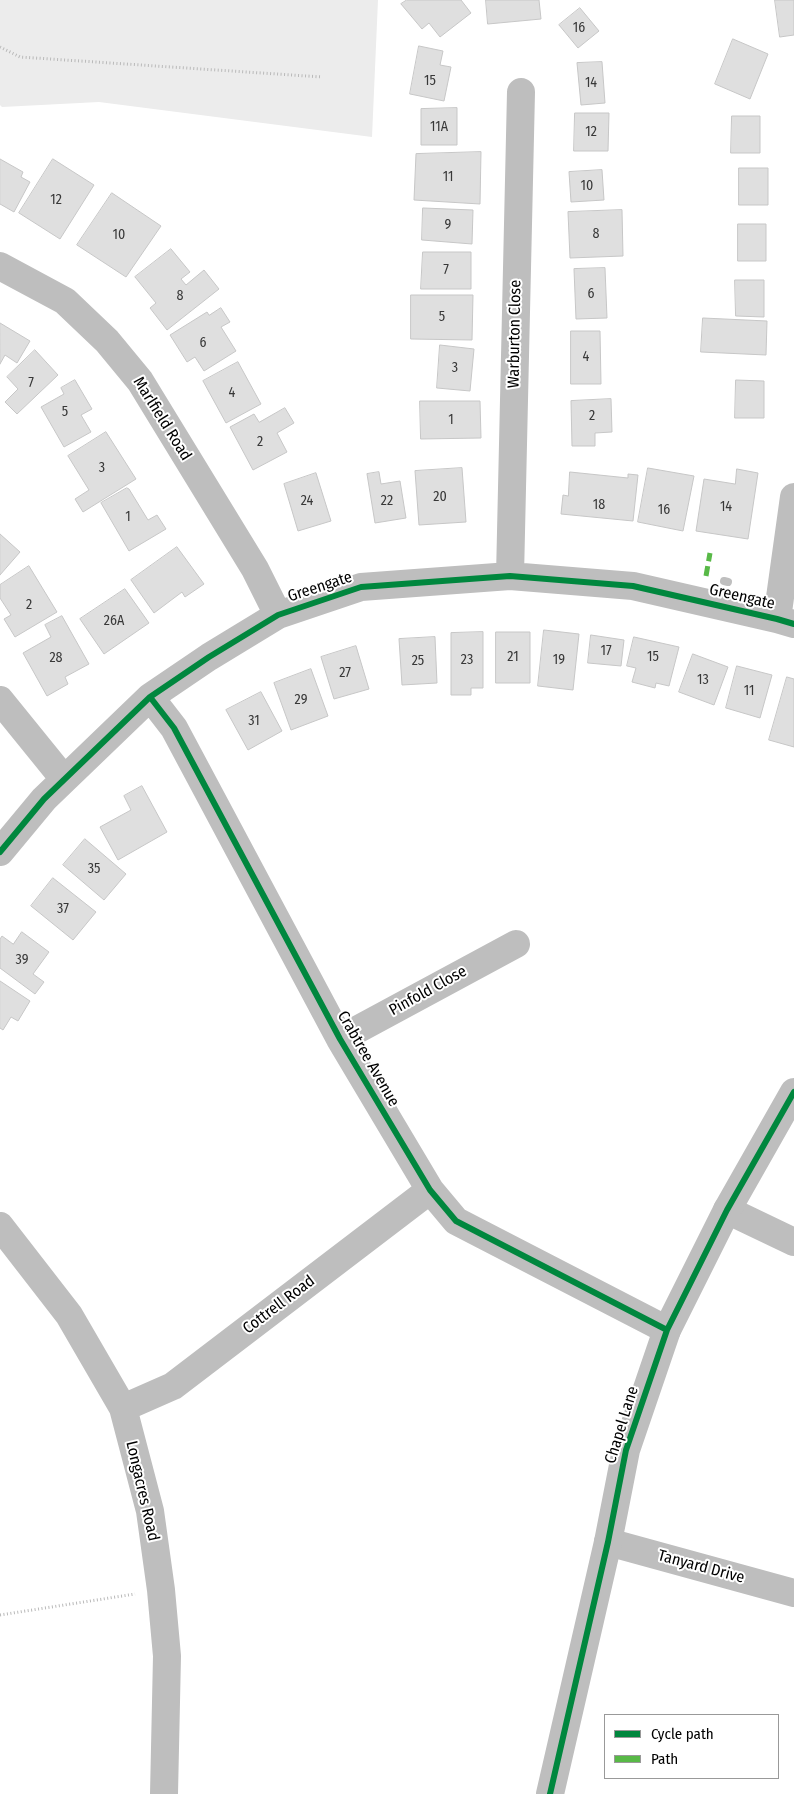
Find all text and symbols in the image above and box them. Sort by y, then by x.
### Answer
house number: 16 [573,20,585,36]
house number: 15 [424,73,436,89]
house number: 14 [585,75,597,91]
house number: 11A [430,119,448,135]
house number: 12 [585,124,597,140]
house number: 11 [443,169,453,185]
house number: 10 [581,178,593,194]
house number: 12 [50,192,62,208]
house number: 9 [445,217,451,233]
house number: 8 [593,226,599,242]
house number: 10 [113,227,125,243]
house number: 7 [443,262,449,278]
street label: Warburton Close [504,280,526,388]
house number: 6 [588,286,594,302]
house number: 8 [177,288,183,304]
house number: 5 [439,309,445,325]
house number: 6 [200,335,206,351]
house number: 4 [583,349,589,365]
house number: 3 [452,360,458,376]
street label: Marlfield Road [129,374,195,464]
house number: 7 [28,375,34,391]
house number: 4 [229,385,235,401]
house number: 5 [62,404,68,420]
house number: 2 [589,408,595,424]
house number: 1 [448,412,454,428]
house number: 2 [257,434,263,450]
house number: 3 [99,460,105,476]
house number: 20 [433,489,447,505]
house number: 24 [301,493,313,509]
house number: 22 [381,493,393,509]
house number: 18 [593,497,605,513]
house number: 14 [720,499,732,515]
house number: 16 [658,502,670,518]
house number: 1 [125,509,131,525]
street label: Greengate [285,568,355,606]
street label: Greengate [707,580,777,614]
house number: 2 [26,597,32,613]
house number: 26A [104,613,124,629]
house number: 17 [600,643,612,659]
house number: 21 [507,649,519,665]
house number: 15 [647,649,659,665]
house number: 28 [49,650,63,666]
house number: 23 [461,652,473,668]
house number: 19 [553,652,565,668]
house number: 25 [412,653,424,669]
house number: 27 [339,665,351,681]
house number: 13 [697,672,709,688]
house number: 11 [744,683,754,699]
house number: 29 [295,692,307,708]
house number: 31 [248,713,260,729]
house number: 35 [88,861,100,877]
house number: 37 [57,901,69,917]
house number: 39 [16,952,28,968]
street label: Pinfold Close [386,962,470,1020]
street label: Crabtree Avenue [333,1008,403,1110]
street label: Cottrell Road [239,1272,319,1338]
street label: Chapel Lane [601,1384,643,1466]
street label: Longacres Road [121,1439,163,1543]
street label: Tanyard Drive [656,1546,746,1588]
legend [604,1714,779,1779]
text: Cycle path [651,1725,714,1743]
text: Path [651,1750,678,1768]

